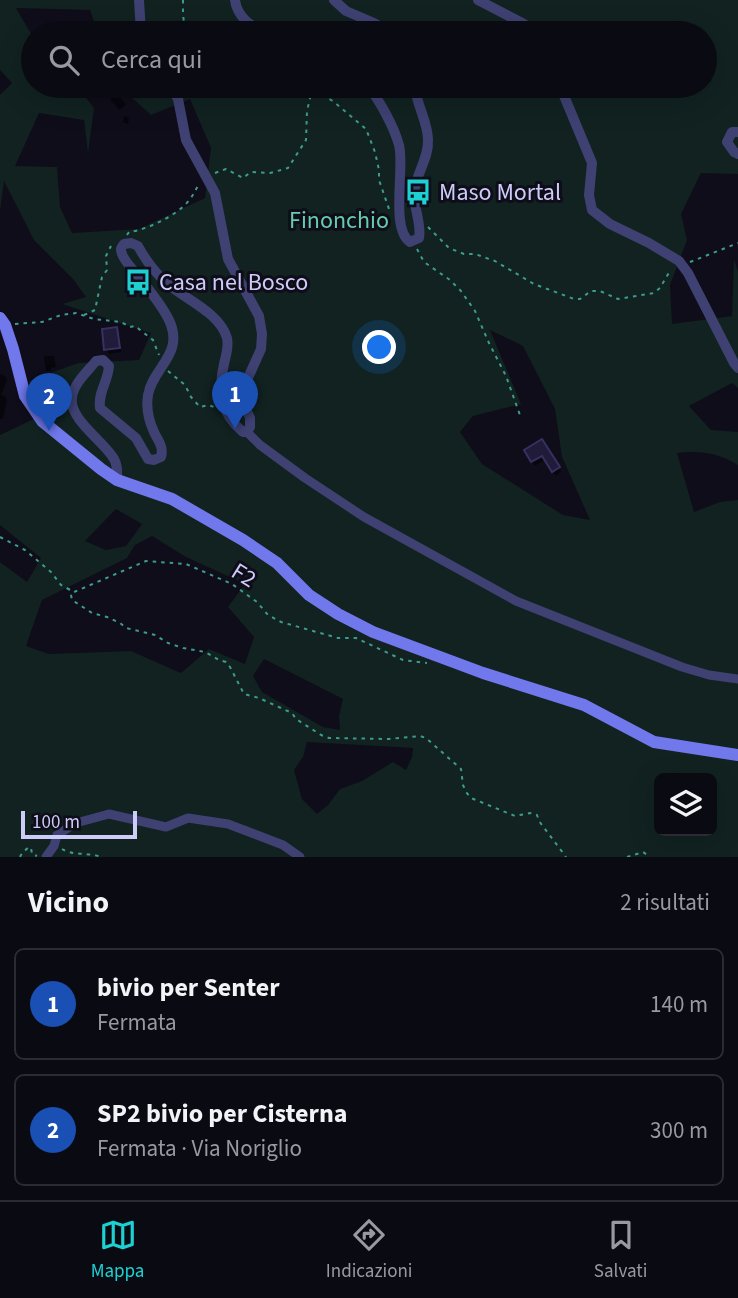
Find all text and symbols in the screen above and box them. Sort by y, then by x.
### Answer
search box [21,21,717,98]
icon: search [45,41,83,79]
text: Cerca qui [101,41,202,78]
place label: Maso Mortal [439,175,561,210]
bus stop icon: Maso Mortal [403,177,433,207]
park label: Finonchio [289,203,389,238]
place label: Casa nel Bosco [159,265,308,300]
bus stop icon: Casa nel Bosco [123,267,153,297]
your location [362,330,396,364]
pin: 1 [212,371,258,429]
pin: 2 [26,373,72,431]
street label: F2 [224,554,263,597]
map controls [654,773,717,836]
button: layers [654,773,717,836]
scale bar [21,808,136,840]
text: 100 m [32,809,80,836]
text: Vicino [28,881,109,924]
text: 2 risultati [620,886,710,919]
text: bivio per Senter [97,969,280,1006]
text: 1 [47,988,59,1021]
text: 140 m [650,988,708,1021]
text: Fermata [97,1006,177,1039]
text: SP2 bivio per Cisterna [97,1095,347,1132]
text: 2 [47,1114,59,1147]
text: 300 m [650,1114,708,1147]
text: Fermata · Via Noriglio [97,1132,302,1165]
tab: Mappa [91,1216,144,1285]
tab: Indicazioni [326,1216,413,1285]
tab: Salvati [594,1216,647,1285]

